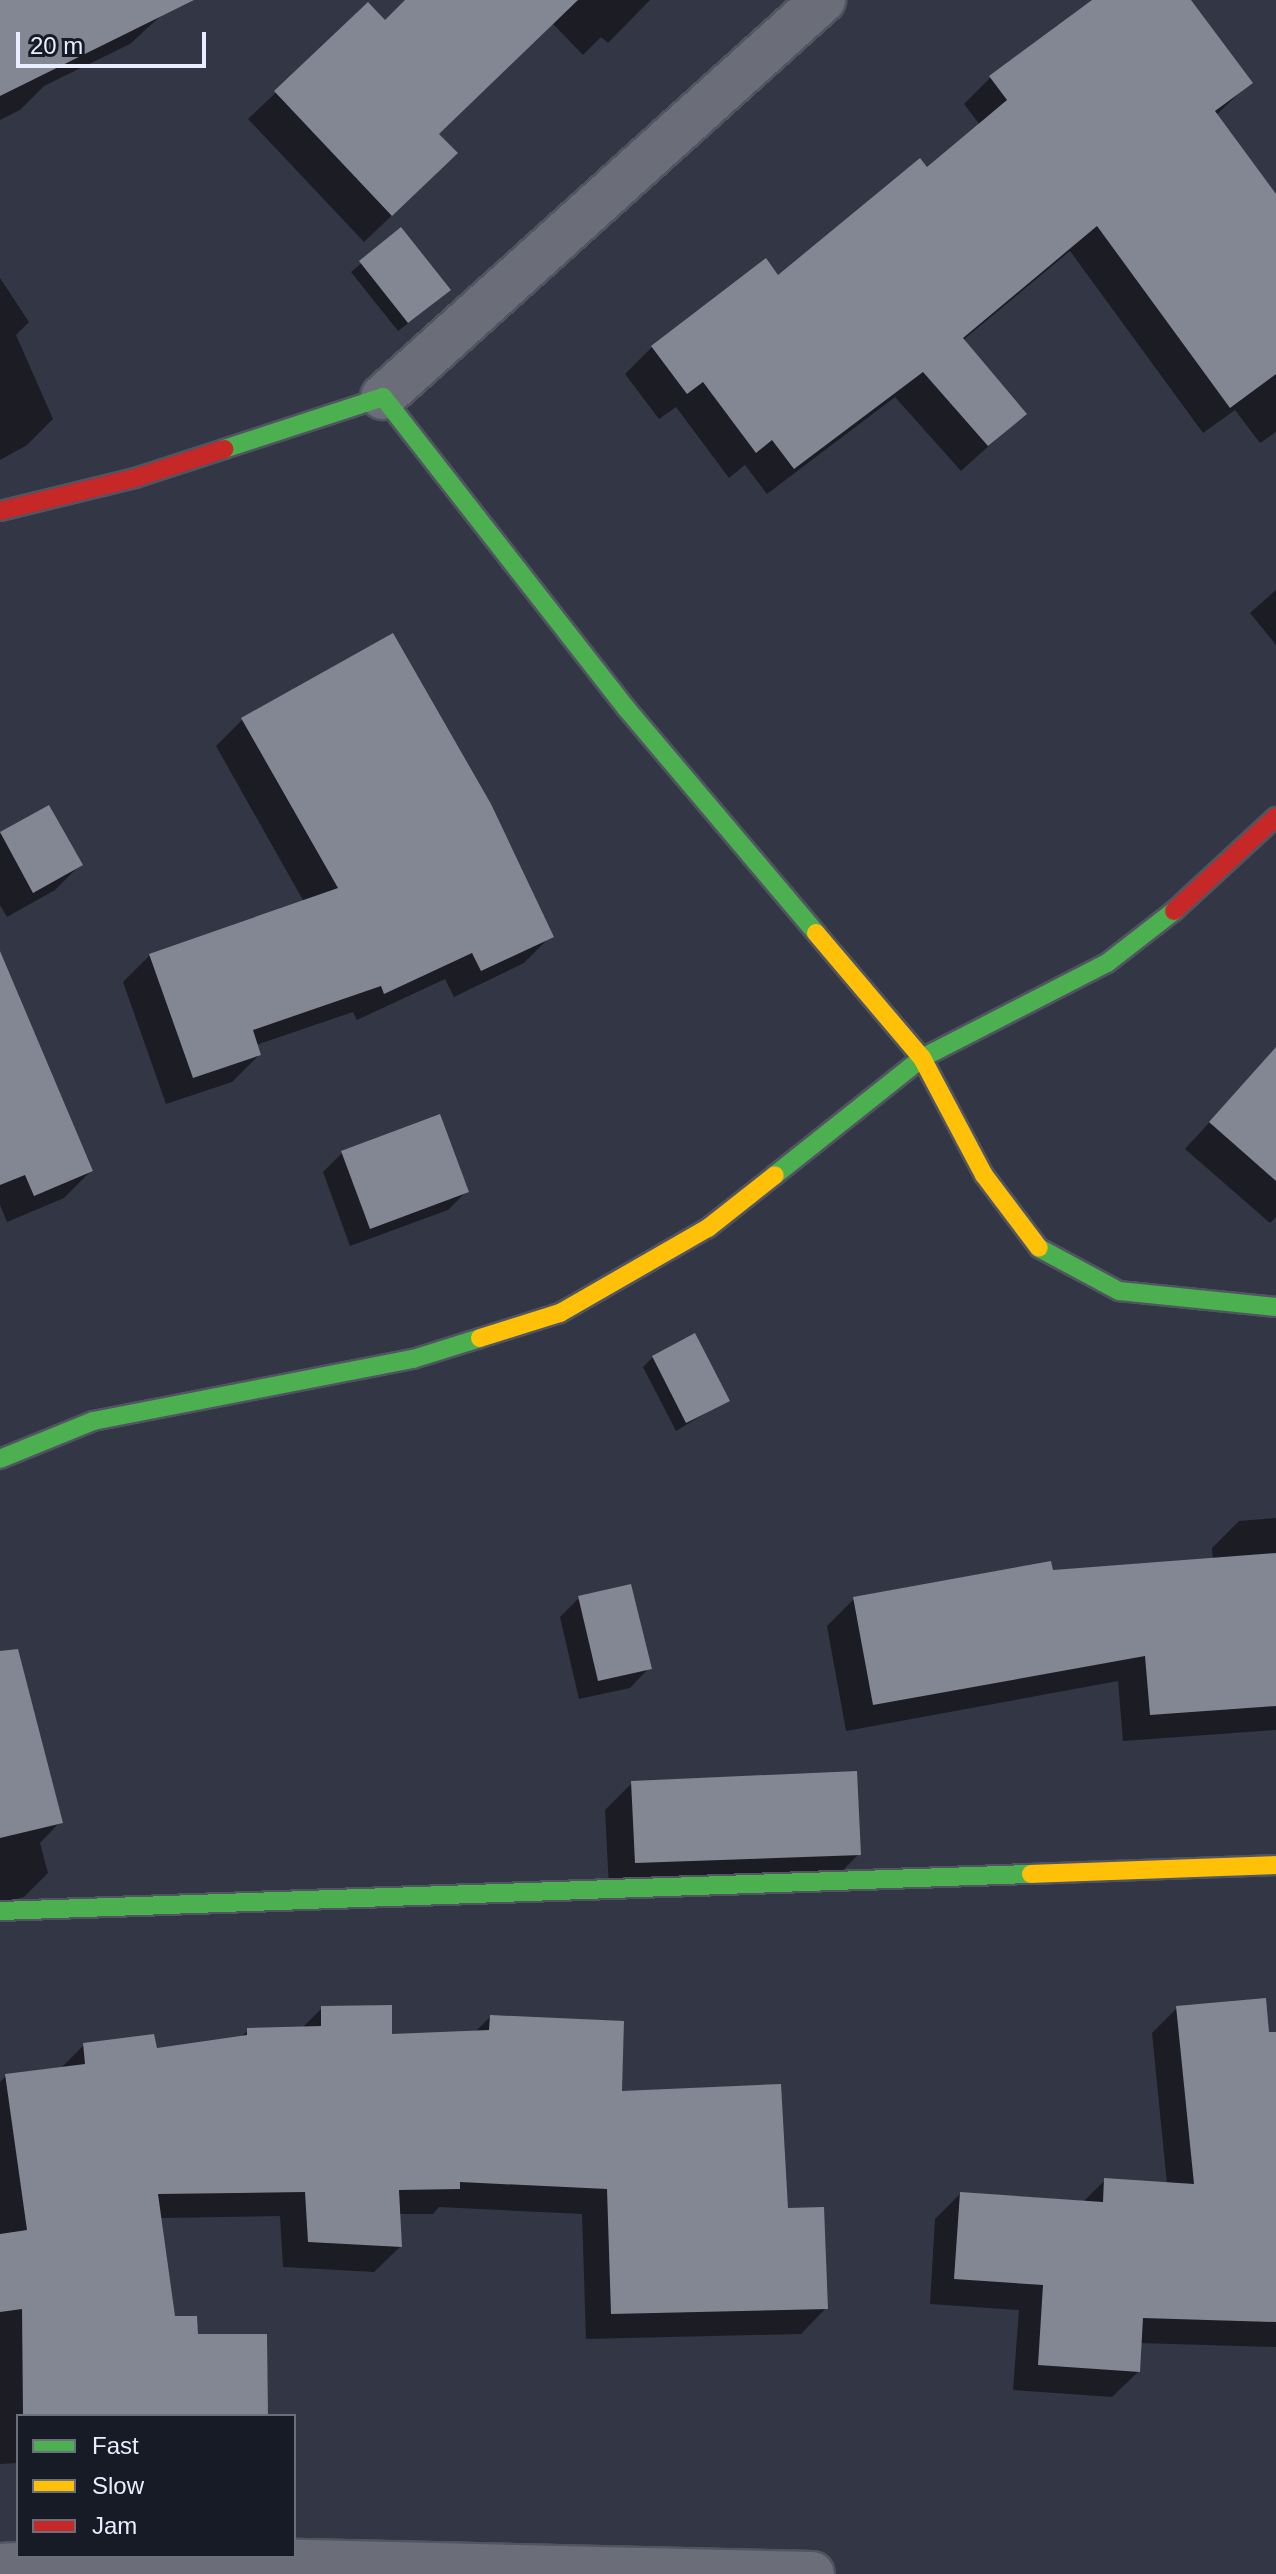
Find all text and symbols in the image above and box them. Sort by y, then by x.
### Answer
scale bar [20,16,210,66]
text: 20 m [30,32,83,59]
legend [16,2414,296,2558]
text: Fast [92,2432,139,2459]
text: Slow [92,2472,144,2499]
text: Jam [92,2512,137,2539]

